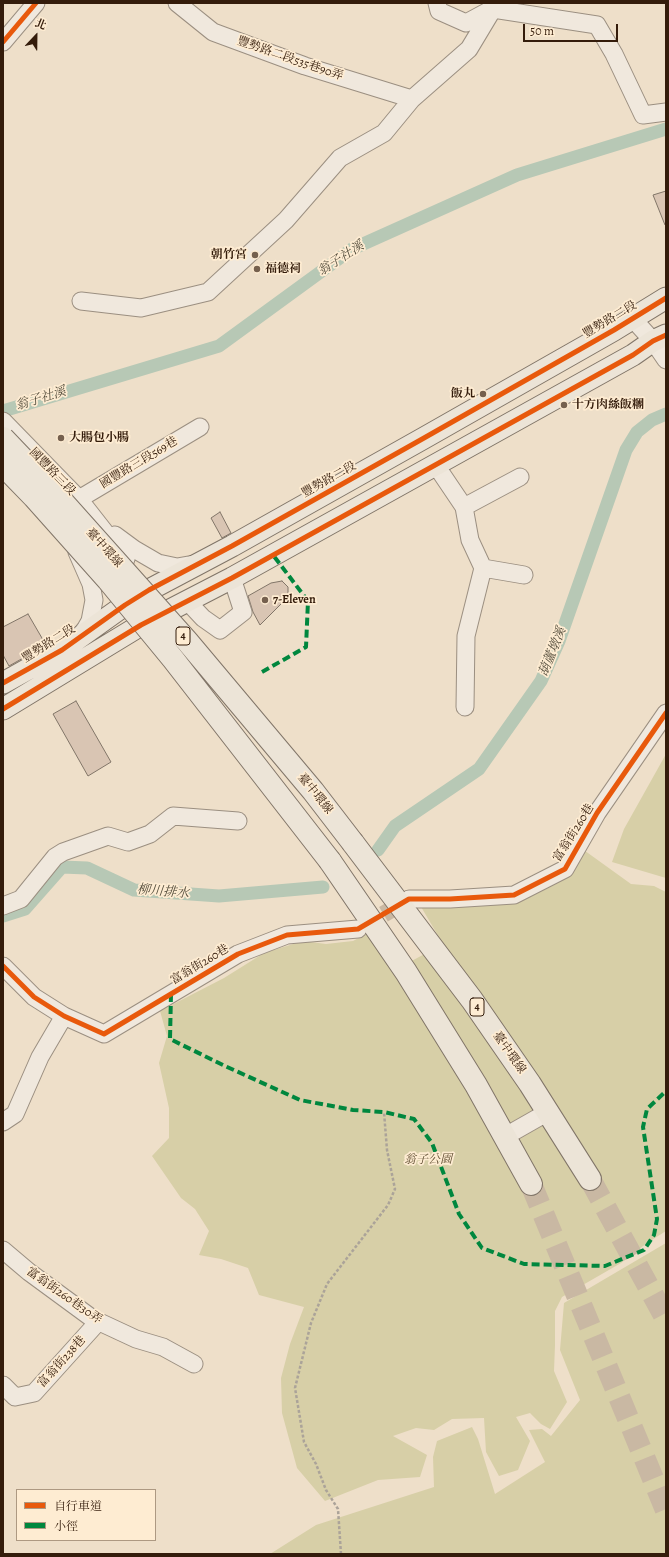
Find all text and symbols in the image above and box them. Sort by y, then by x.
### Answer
text: 北 [33,15,49,33]
north arrow [16,16,56,56]
scale bar [525,16,620,42]
text: 50 m [530,23,554,39]
street label: 豐勢路二段535巷90弄 [235,34,345,84]
water label: 翁子社溪 [315,238,367,280]
place label: 朝竹宮 [211,248,247,262]
marker: 朝竹宮 [250,250,260,260]
place label: 福德祠 [265,262,301,276]
marker: 福德祠 [252,264,262,274]
street label: 豐勢路二段 [581,298,639,342]
water label: 翁子社溪 [14,384,68,414]
place label: 飯丸 [451,387,475,401]
marker: 飯丸 [478,389,488,399]
place label: 十方肉絲飯糰 [572,398,644,412]
marker: 十方肉絲飯糰 [559,400,569,410]
place label: 大腸包小腸 [69,431,129,445]
marker: 大腸包小腸 [56,433,66,443]
street label: 國豐路三段569巷 [98,434,180,492]
street label: 國豐路三段 [26,445,78,499]
street label: 豐勢路二段 [299,459,359,501]
street label: 臺中環線 [83,525,125,571]
place label: 7-Eleven [273,593,316,607]
marker: 7-Eleven [260,595,270,605]
street label: 豐勢路二段 [20,622,78,666]
water label: 葫蘆墩溪 [536,625,570,679]
road number: 4 [176,627,190,645]
street label: 臺中環線 [294,771,336,817]
street label: 富翁街260巷 [551,801,597,865]
water label: 柳川排水 [136,882,190,902]
street label: 富翁街260巷 [168,942,232,988]
road number: 4 [470,998,484,1016]
street label: 臺中環線 [489,1029,529,1077]
park label: 翁子公園 [404,1153,452,1167]
street label: 富翁街260巷30弄 [23,1265,105,1327]
street label: 富翁街238巷 [35,1333,89,1391]
legend [16,1489,156,1541]
text: 自行車道 [54,1498,102,1514]
text: 小徑 [54,1518,78,1534]

